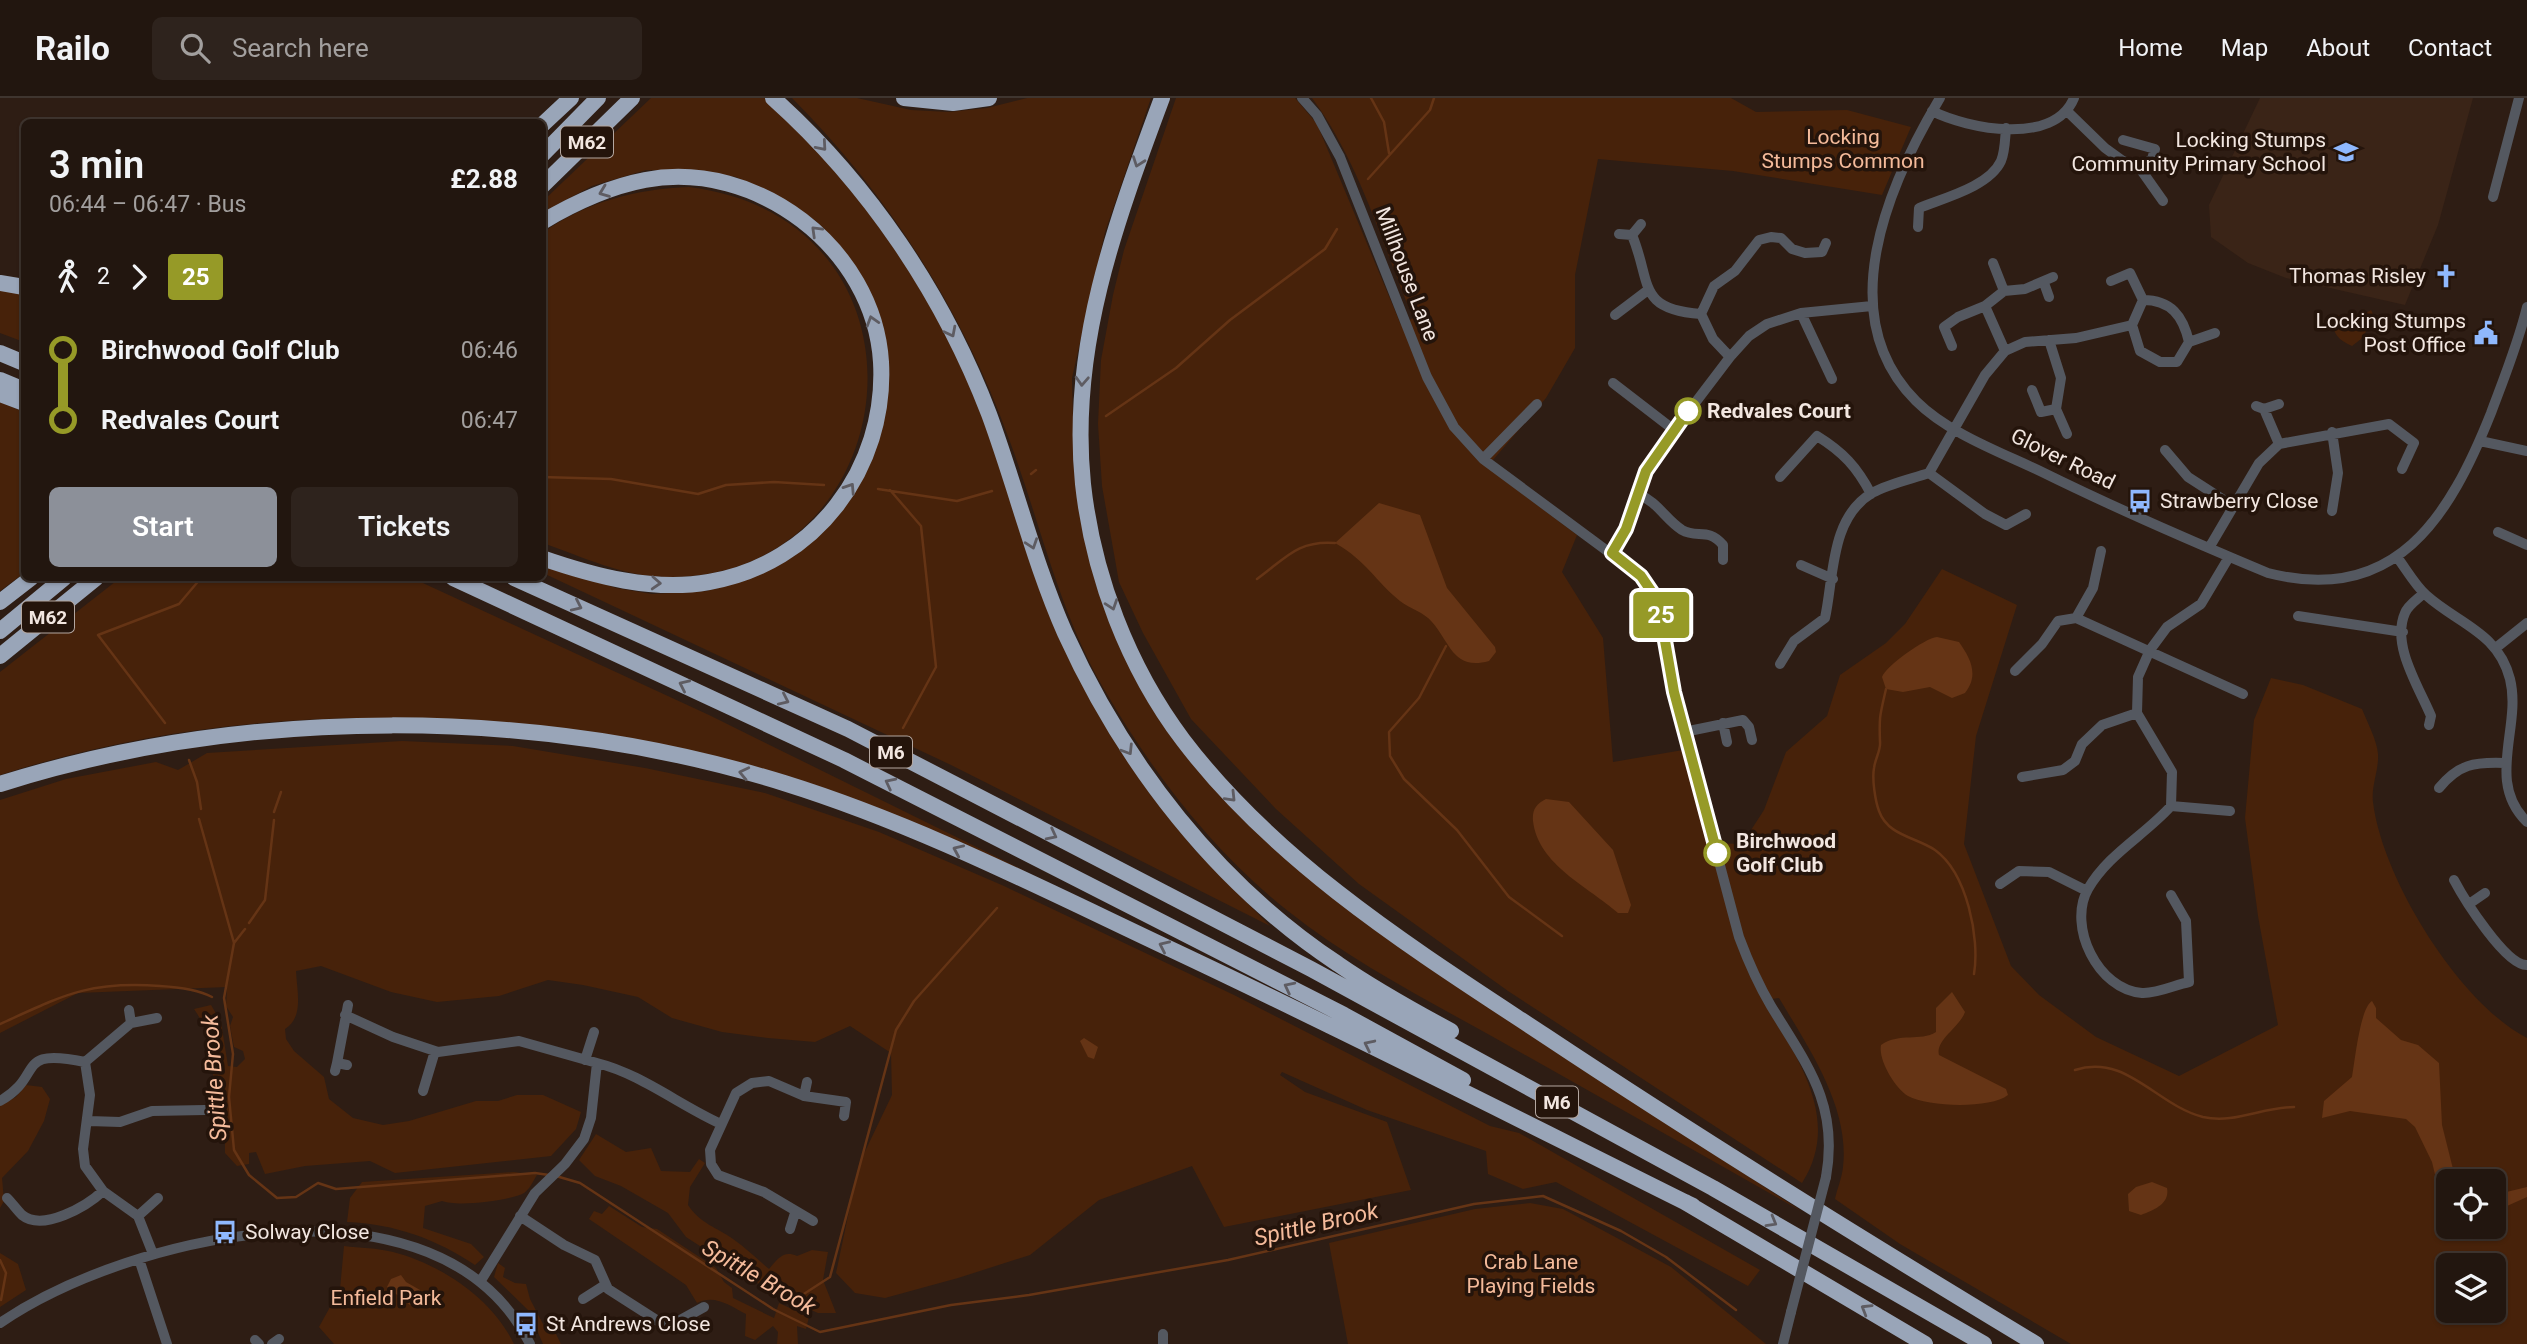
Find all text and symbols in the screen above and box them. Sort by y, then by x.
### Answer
search box [152,17,642,80]
text: Railo [35,29,110,68]
icon: search [176,29,214,67]
text: Search here [232,33,369,63]
text: Home [2118,34,2183,62]
text: Map [2221,34,2268,62]
text: About [2306,34,2370,62]
text: Contact [2408,34,2492,62]
park label: Locking Stumps Common [1761,125,1925,173]
road number: M62 [561,126,613,158]
place label: Locking Stumps Community Primary School [2071,128,2326,176]
one-way arrow [814,137,826,150]
school or university icon: Locking Stumps Community Primary School [2332,138,2360,166]
text: 3 min [49,143,144,187]
one-way arrow [1133,155,1147,167]
text: £2.88 [450,164,518,194]
one-way arrow [598,184,610,198]
text: 06:44 – 06:47 · Bus [49,191,246,218]
street label: Millhouse Lane [1370,204,1444,344]
one-way arrow [811,227,824,240]
icon: walk [49,258,87,296]
icon: forward [120,258,158,296]
church icon: Thomas Risley [2432,262,2460,290]
text: 2 [97,263,110,290]
text: 25 [182,263,209,291]
place label: Thomas Risley [2289,264,2426,288]
place label: Locking Stumps Post Office [2315,309,2466,357]
one-way arrow [866,316,881,328]
public building icon: Locking Stumps Post Office [2472,319,2500,347]
one-way arrow [943,325,957,337]
text: Birchwood Golf Club [101,335,340,365]
text: 06:46 [461,337,518,364]
one-way arrow [1074,376,1089,387]
marker: Redvales Court [1675,398,1701,424]
place label: Redvales Court [1707,399,1851,423]
text: Redvales Court [101,405,279,435]
text: 06:47 [461,407,518,434]
street label: Glover Road [2007,423,2119,495]
one-way arrow [841,482,854,495]
button: Start [49,487,277,567]
button: Tickets [291,487,518,567]
bus stop icon: Strawberry Close [2126,487,2154,515]
place label: Strawberry Close [2160,489,2318,513]
one-way arrow [1024,537,1038,550]
one-way arrow [651,576,662,591]
line badge: 25 [1630,592,1692,638]
one-way arrow [569,598,582,612]
one-way arrow [1104,599,1118,611]
text: 25 [1647,601,1675,629]
road number: M62 [22,602,74,632]
one-way arrow [679,680,691,694]
one-way arrow [776,692,789,706]
road number: M6 [870,736,912,768]
one-way arrow [1119,742,1132,755]
one-way arrow [738,767,750,781]
one-way arrow [885,778,897,792]
one-way arrow [1223,789,1236,802]
one-way arrow [1045,827,1058,841]
place label: Birchwood Golf Club [1736,829,1836,877]
marker: Birchwood Golf Club [1704,840,1730,866]
one-way arrow [952,844,965,858]
one-way arrow [1159,940,1171,954]
one-way arrow [1283,981,1296,995]
water label: Spittle Brook [197,1013,232,1142]
one-way arrow [1364,1039,1376,1053]
road number: M6 [1536,1086,1578,1118]
map controls [2436,1169,2506,1323]
button: locate [2436,1169,2506,1239]
water label: Spittle Brook [1251,1197,1382,1252]
one-way arrow [1765,1214,1778,1227]
bus stop icon: Solway Close [211,1218,239,1246]
place label: Solway Close [245,1220,369,1244]
water label: Spittle Brook [697,1234,821,1321]
park label: Crab Lane Playing Fields [1467,1250,1595,1298]
button: layers [2436,1253,2506,1323]
park label: Enfield Park [331,1286,442,1310]
one-way arrow [1861,1304,1874,1317]
bus stop icon: St Andrews Close [512,1310,540,1338]
place label: St Andrews Close [546,1312,710,1336]

